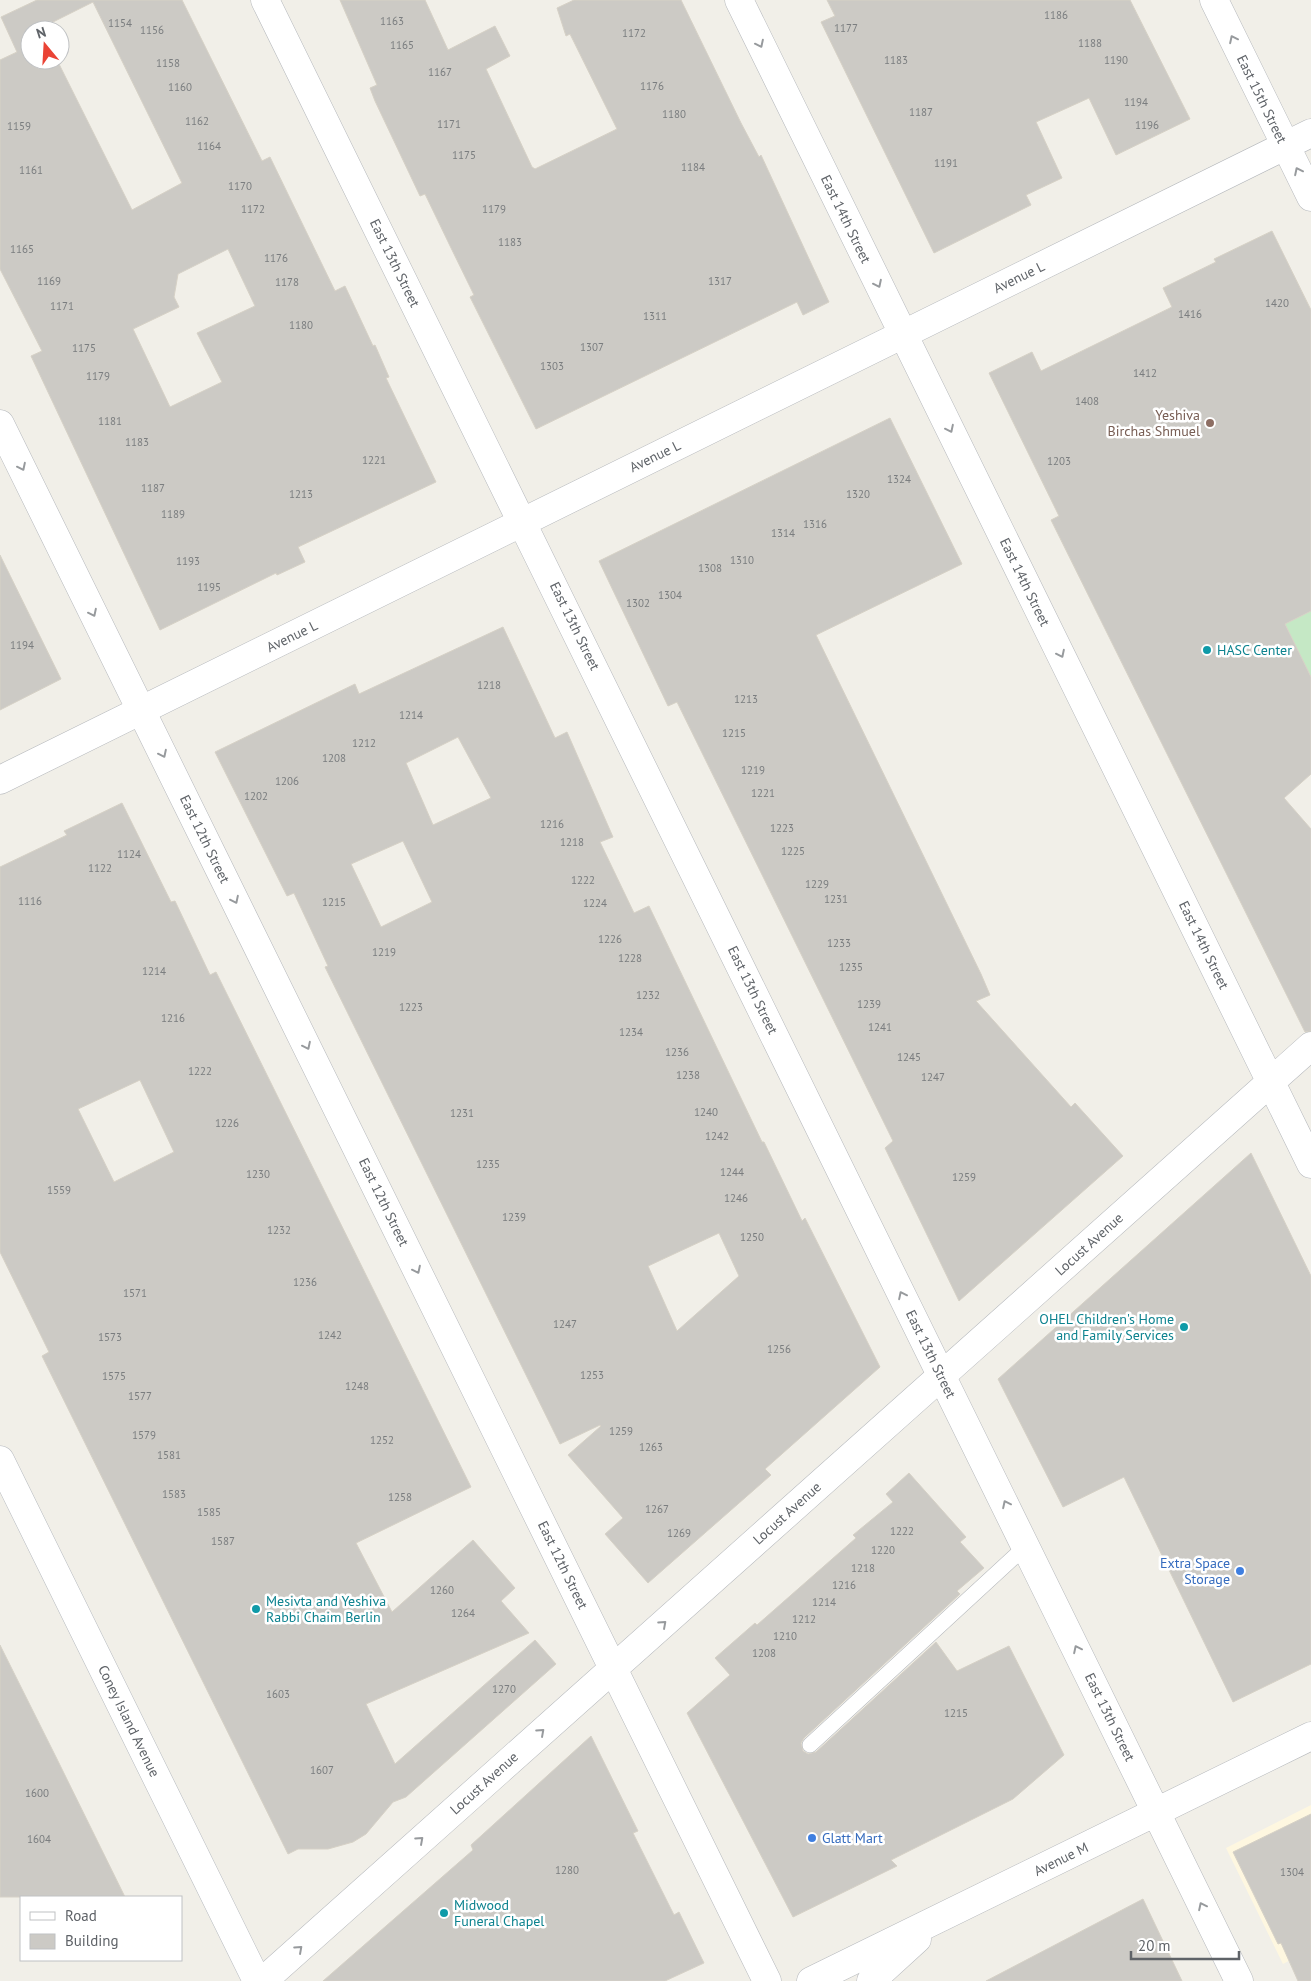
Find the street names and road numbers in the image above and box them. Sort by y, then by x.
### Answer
street label: East 15th Street [1233,52,1291,146]
street label: East 14th Street [817,172,875,266]
street label: East 13th Street [366,216,424,310]
street label: Avenue L [990,257,1048,297]
street label: Avenue L [626,436,684,476]
street label: East 14th Street [996,535,1054,629]
street label: East 13th Street [546,579,604,673]
street label: Avenue L [263,616,321,656]
street label: East 12th Street [176,792,234,886]
street label: East 14th Street [1175,898,1233,992]
street label: East 13th Street [724,943,782,1037]
street label: East 12th Street [355,1155,413,1249]
street label: Locust Avenue [1051,1209,1127,1279]
street label: East 13th Street [902,1307,960,1401]
street label: Locust Avenue [749,1478,825,1548]
street label: East 12th Street [534,1518,592,1612]
street label: Coney Island Avenue [94,1662,164,1780]
street label: East 13th Street [1081,1670,1139,1764]
street label: Locust Avenue [446,1748,522,1818]
street label: Avenue M [1031,1838,1091,1880]

